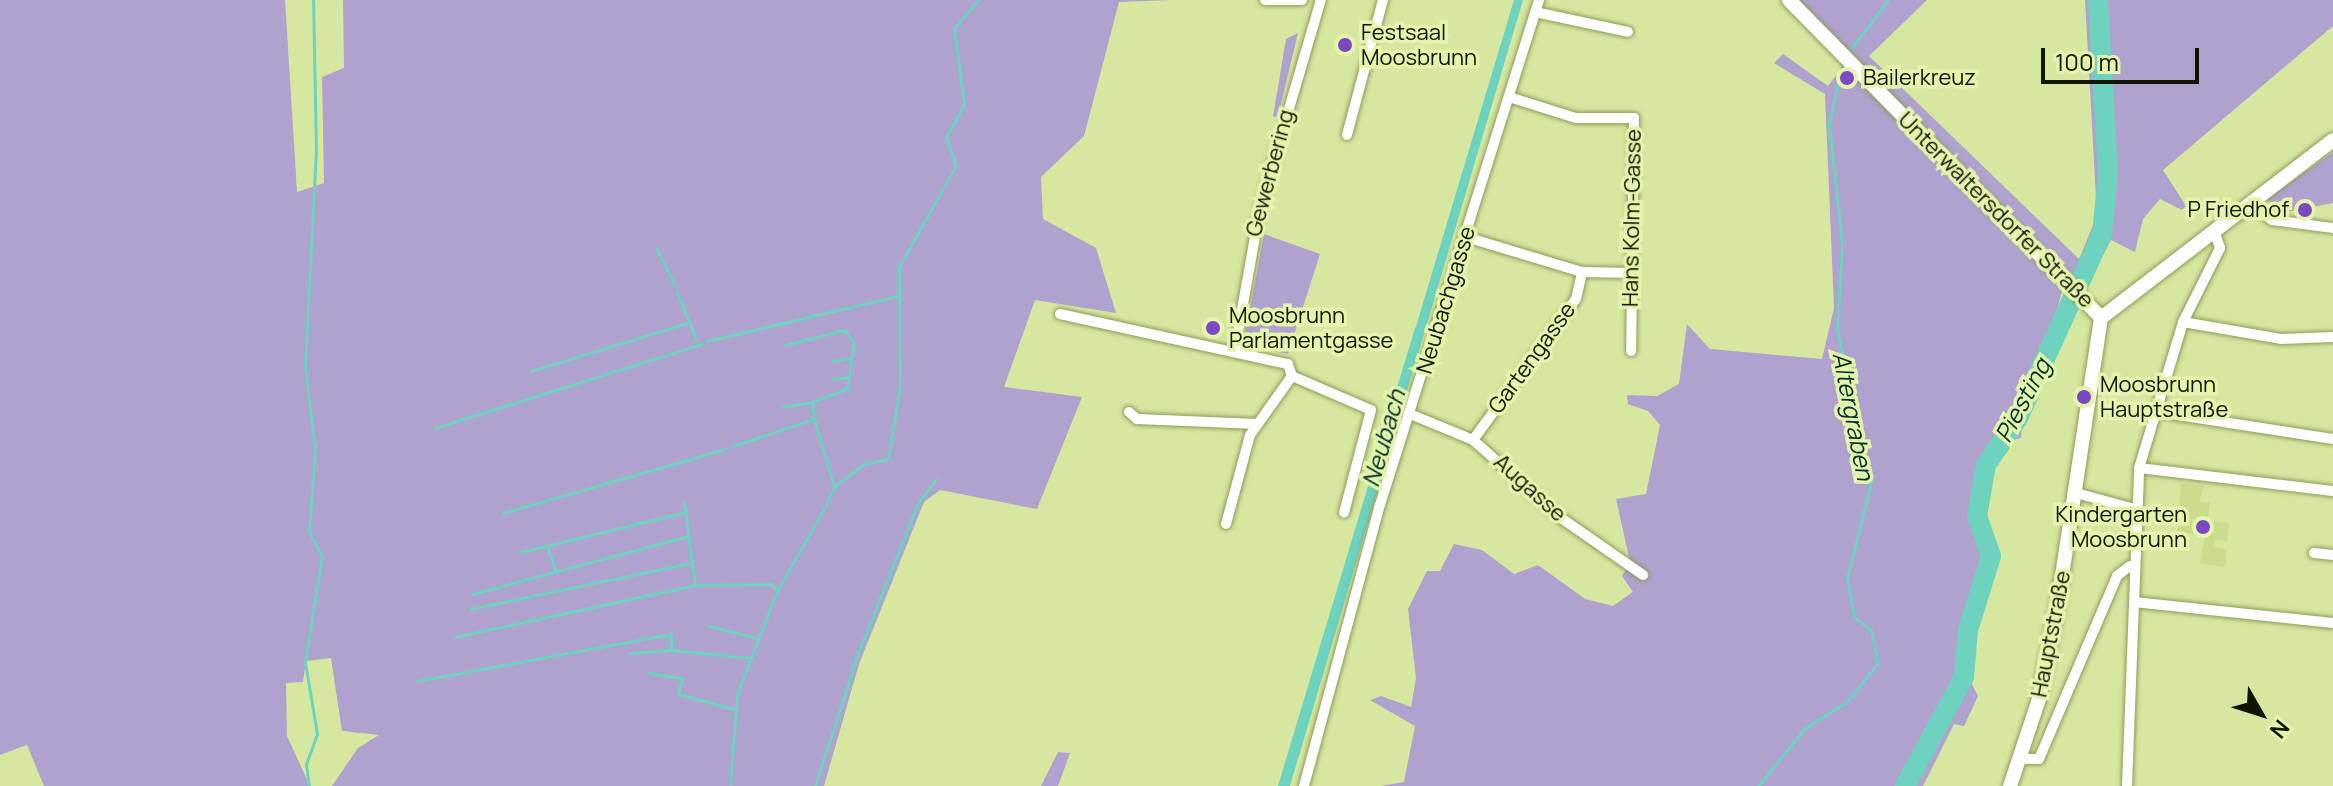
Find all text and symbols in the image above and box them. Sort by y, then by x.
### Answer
place label: Festsaal Moosbrunn [1361,19,1477,70]
scale bar [2045,32,2203,82]
marker: Festsaal Moosbrunn [1336,36,1354,54]
text: 100 m [2055,45,2119,78]
place label: Bailerkreuz [1863,65,1976,91]
marker: Bailerkreuz [1838,69,1856,87]
street label: Gewerbering [1240,107,1300,239]
street label: Unterwaltersdorfer Straße [1893,107,2099,313]
street label: Hans Kolm-Gasse [1617,129,1647,307]
place label: P Friedhof [2187,197,2289,223]
marker: P Friedhof [2296,201,2314,219]
street label: Neubachgasse [1411,223,1481,377]
street label: Gartengasse [1483,297,1581,419]
place label: Moosbrunn Parlamentgasse [1229,302,1393,354]
marker: Moosbrunn Parlamentgasse [1204,319,1222,337]
water label: Altergraben [1827,349,1881,483]
water label: Piesting [1988,353,2056,447]
place label: Moosbrunn Hauptstraße [2100,371,2228,422]
water label: Neubach [1355,386,1411,490]
marker: Moosbrunn Hauptstraße [2075,388,2093,406]
street label: Augasse [1488,449,1572,527]
place label: Kindergarten Moosbrunn [2055,501,2187,552]
marker: Kindergarten Moosbrunn [2194,518,2212,536]
street label: Hauptstraße [2026,569,2076,699]
north arrow [2221,674,2301,754]
text: N [2263,714,2296,745]

